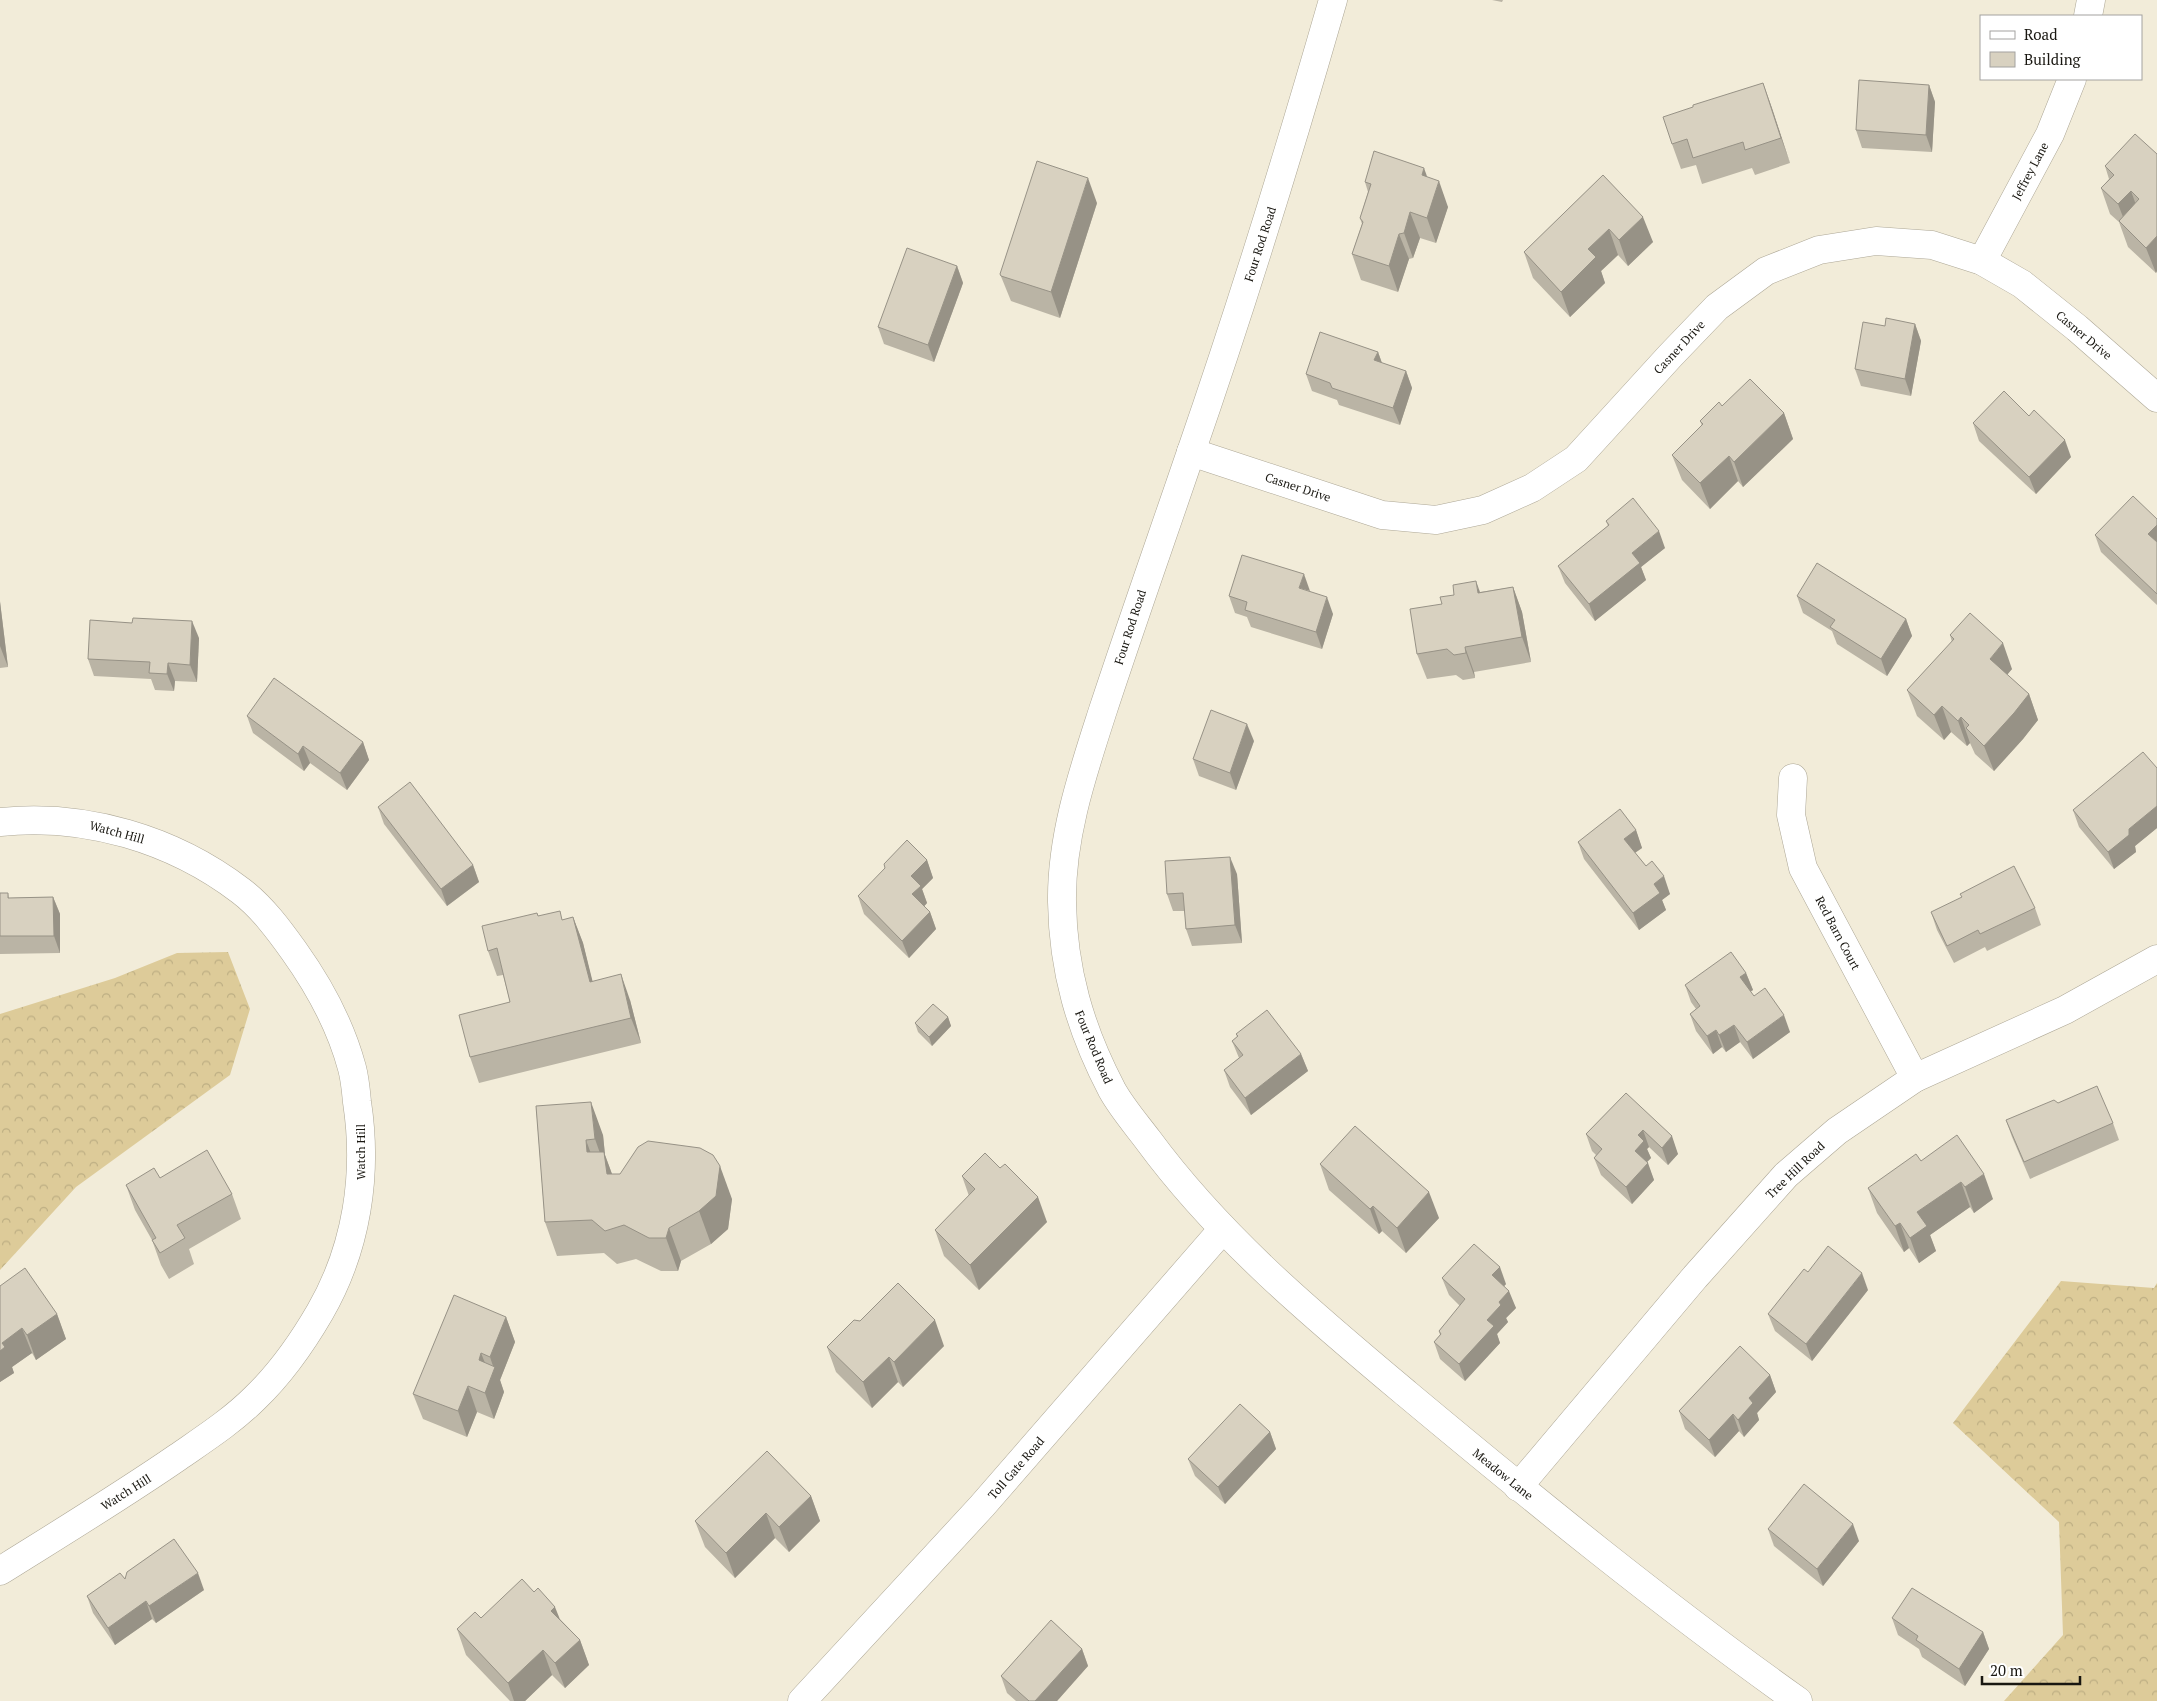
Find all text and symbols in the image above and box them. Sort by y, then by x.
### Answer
legend [1980,15,2142,80]
text: Road [2024,24,2057,44]
text: Building [2024,49,2082,69]
street label: Jeffrey Lane [2008,139,2052,203]
street label: Four Rod Road [1241,204,1279,283]
street label: Casner Drive [2053,307,2115,363]
street label: Casner Drive [1650,317,1708,377]
street label: Casner Drive [1263,469,1333,505]
street label: Four Rod Road [1111,587,1149,666]
street label: Watch Hill [88,817,146,847]
street label: Red Barn Court [1812,894,1864,973]
street label: Four Rod Road [1072,1008,1116,1086]
street label: Watch Hill [353,1124,368,1180]
street label: Tree Hill Road [1762,1138,1828,1202]
street label: Toll Gate Road [985,1433,1047,1502]
street label: Meadow Lane [1470,1445,1536,1503]
street label: Watch Hill [98,1471,154,1513]
scale bar [1982,1654,2080,1686]
text: 20 m [1990,1660,2023,1680]

